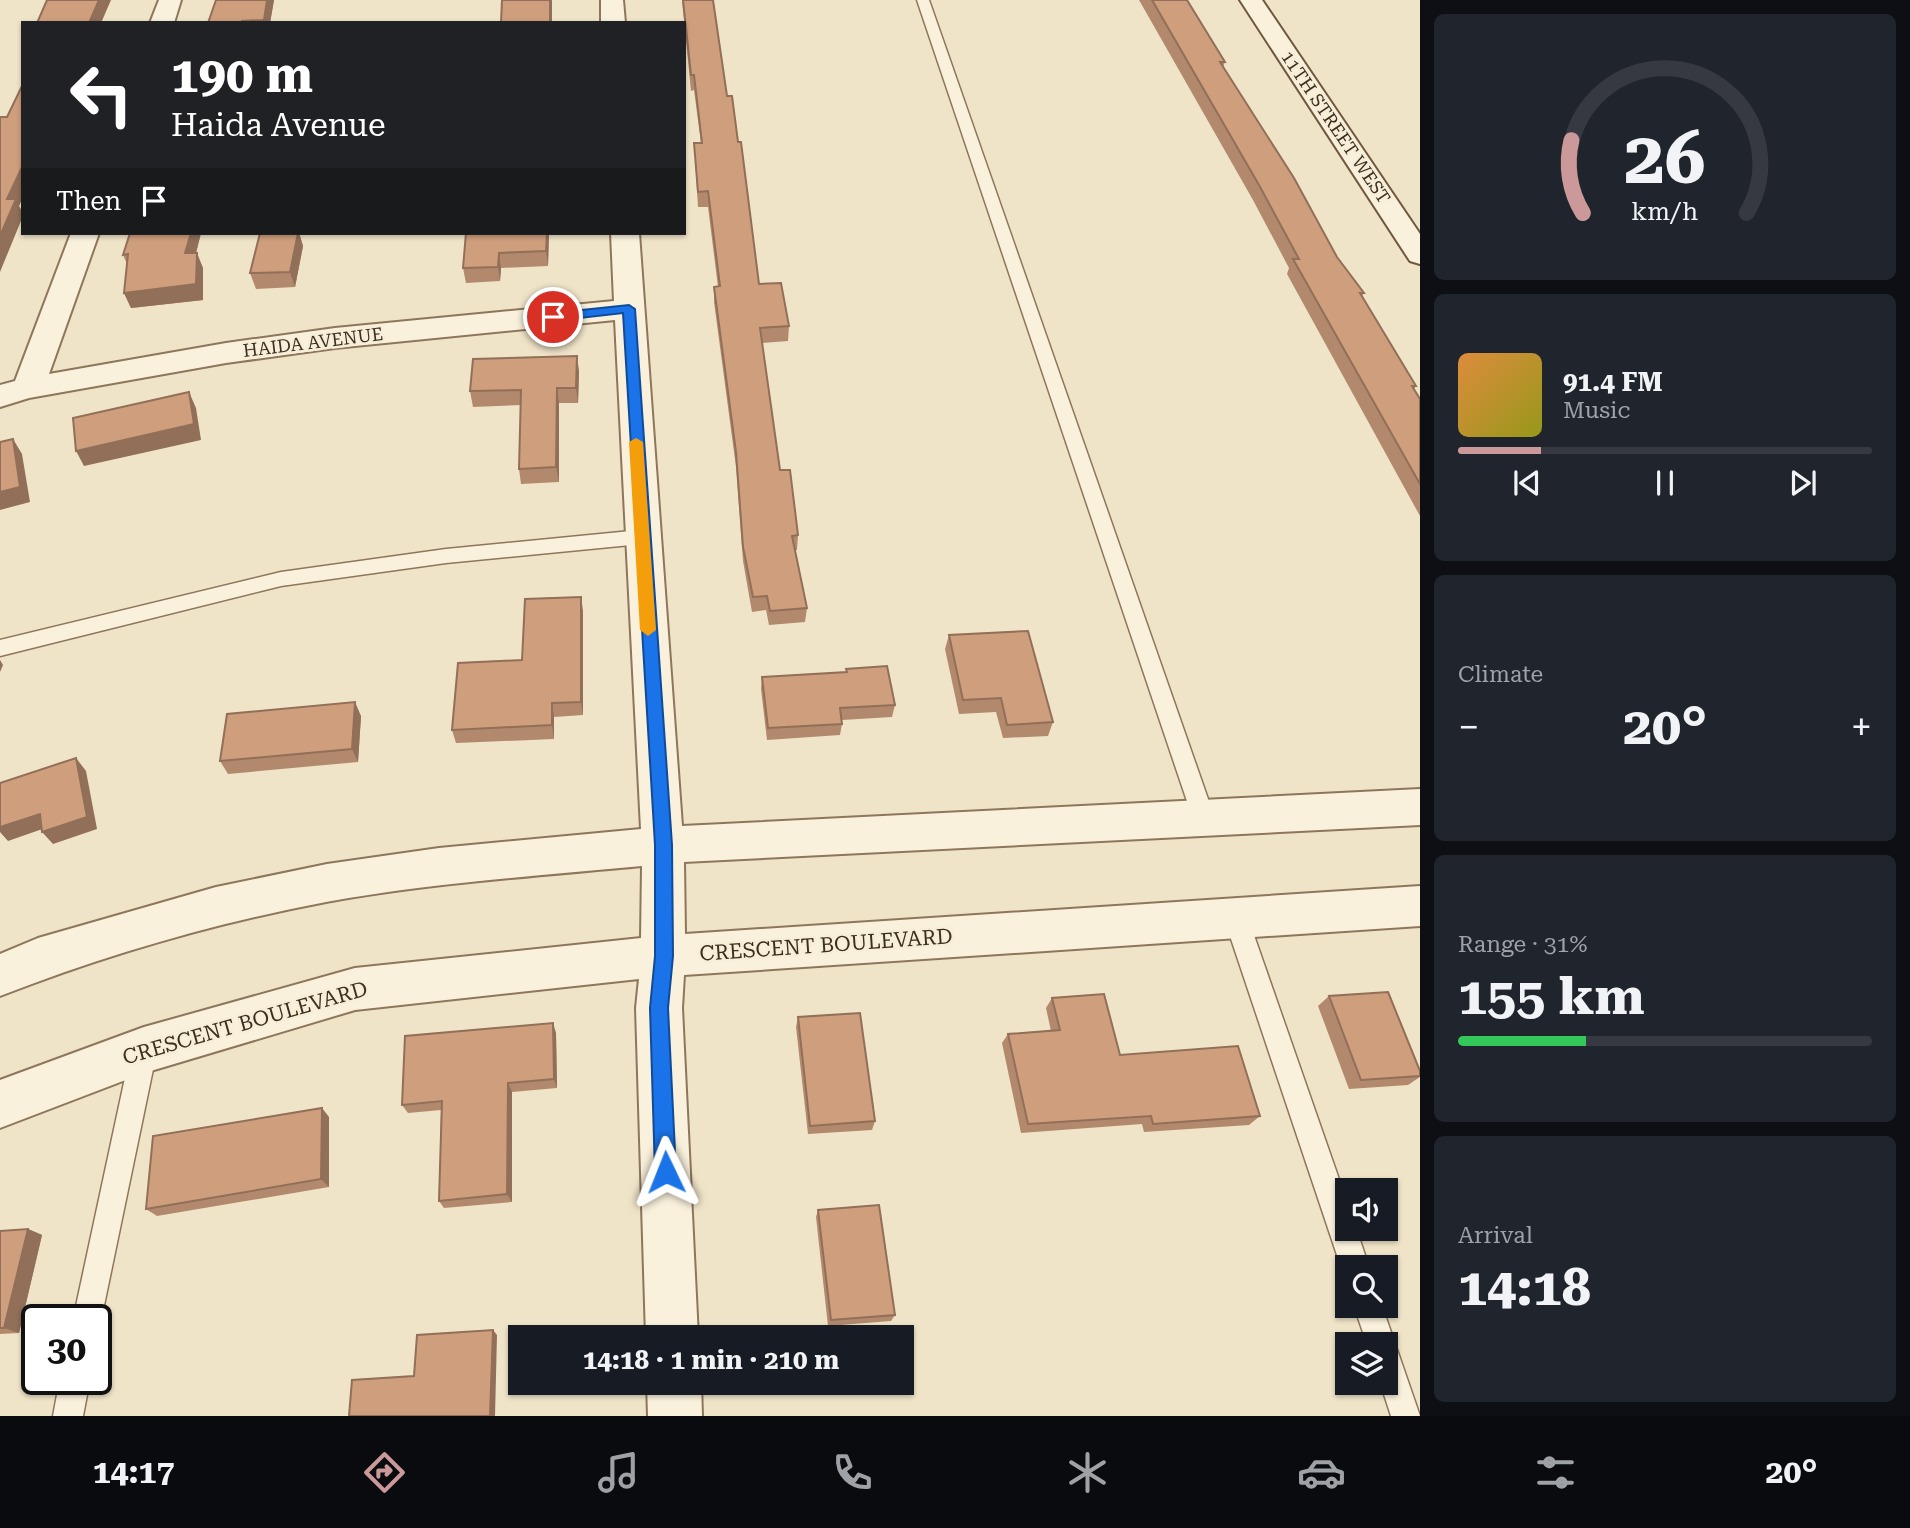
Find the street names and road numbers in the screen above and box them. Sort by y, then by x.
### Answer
street label: 11TH STREET WEST [1277,47,1395,207]
street label: HAIDA AVENUE [242,323,384,361]
street label: CRESCENT BOULEVARD [699,924,953,966]
street label: CRESCENT BOULEVARD [120,977,370,1069]

